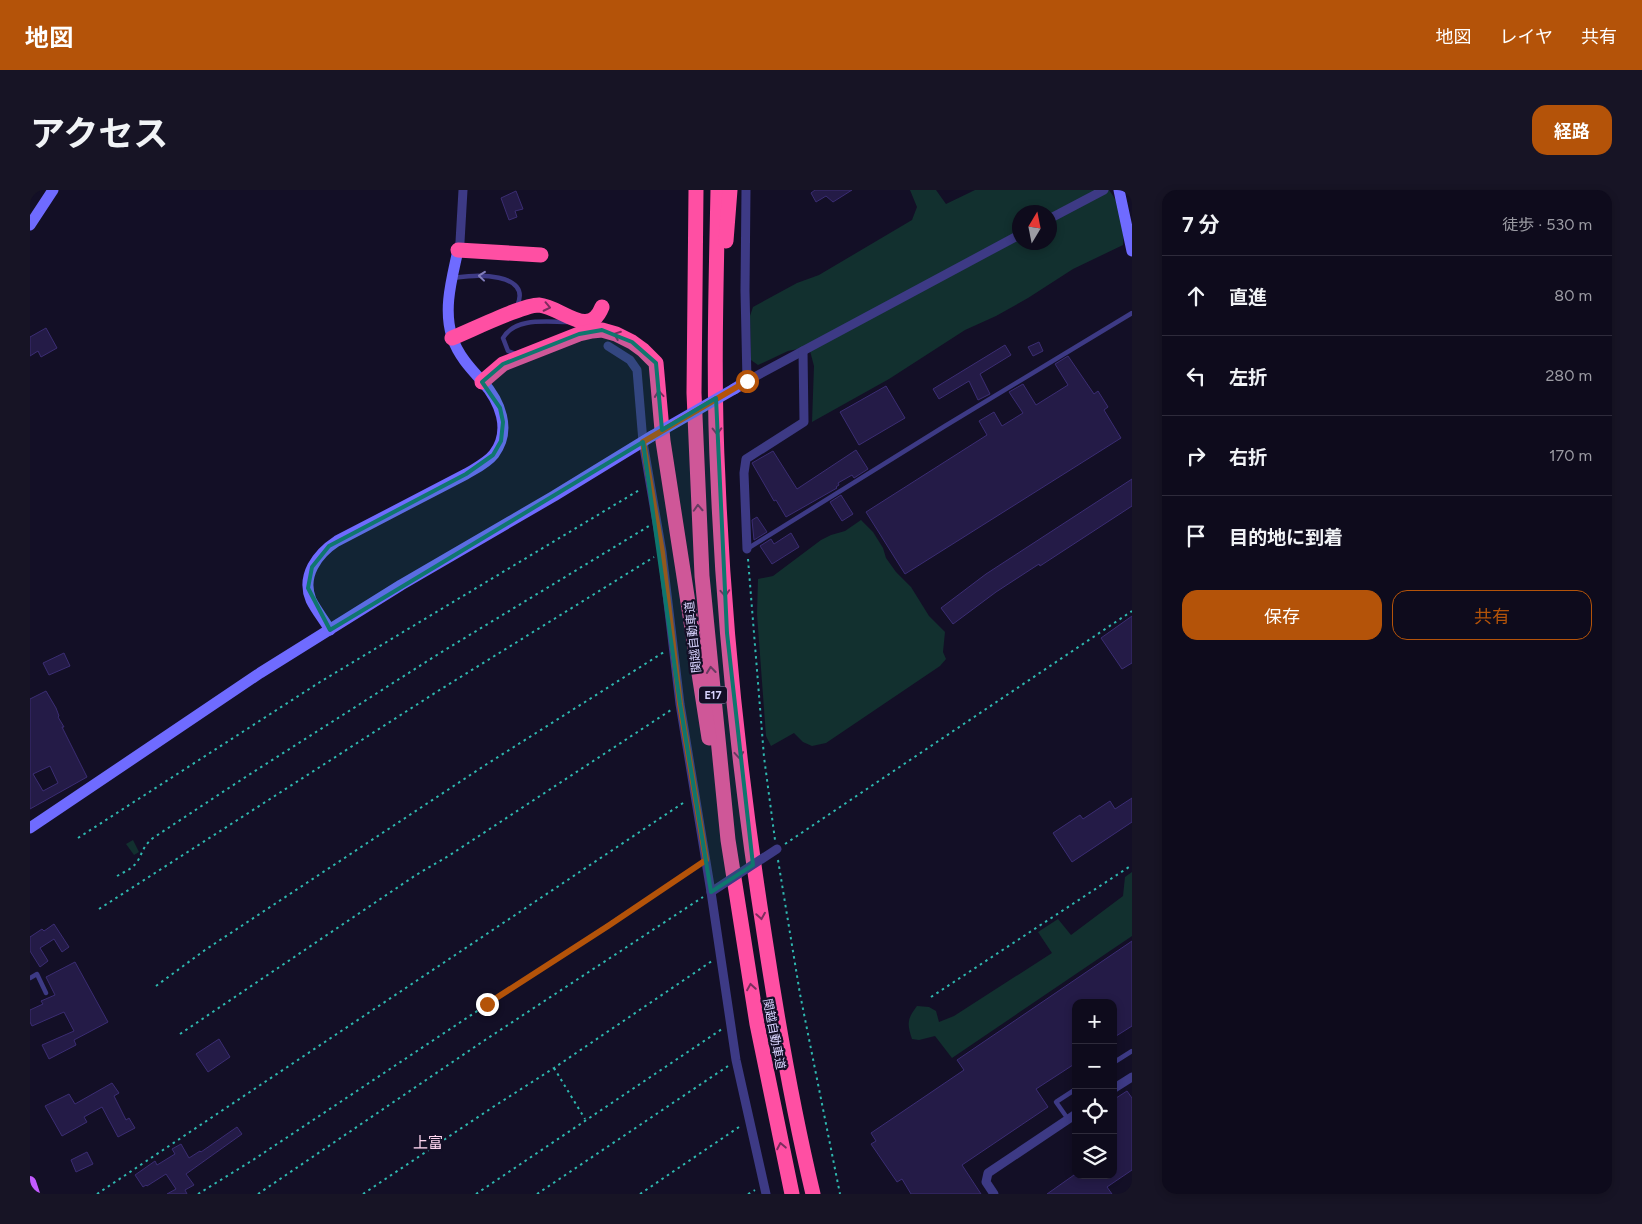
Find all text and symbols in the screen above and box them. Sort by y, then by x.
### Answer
text: 地図 [25,23,73,52]
text: 地図 [1436,26,1472,48]
text: レイヤ [1500,26,1553,48]
text: 共有 [1581,26,1617,48]
button: 経路 [1532,105,1612,155]
text: アクセス [30,113,168,155]
north arrow [1012,205,1057,250]
text: 7 分 [1182,212,1220,237]
text: 徒歩 · 530 m [1502,215,1592,234]
one-way arrow [478,271,486,282]
icon: ahead [1182,282,1210,310]
text: 直進 [1229,286,1267,309]
text: 80 m [1554,286,1592,305]
one-way arrow [542,301,551,312]
one-way arrow [613,331,622,341]
icon: left [1182,362,1210,390]
text: 左折 [1229,366,1267,389]
text: 280 m [1545,366,1592,385]
route start [736,370,759,393]
one-way arrow [654,390,665,398]
one-way arrow [712,428,722,435]
icon: right [1182,442,1210,470]
text: 右折 [1229,446,1267,469]
text: 170 m [1549,446,1592,465]
one-way arrow [692,503,703,511]
icon: arrive [1182,522,1210,550]
text: 目的地に到着 [1229,526,1343,549]
one-way arrow [719,590,730,598]
button: 保存 [1182,590,1382,640]
button: 共有 [1392,590,1592,640]
street label: 関越自動車道 [682,600,704,674]
one-way arrow [706,665,717,673]
road number: E17 [699,686,727,704]
one-way arrow [733,752,744,760]
one-way arrow [756,912,766,921]
one-way arrow [746,983,756,991]
route end [476,993,499,1016]
street label: 関越自動車道 [760,997,788,1071]
map controls [1072,999,1117,1179]
button: + [1072,999,1117,1044]
button: − [1072,1044,1117,1089]
button: locate [1072,1089,1117,1134]
district label: 上富 [413,1134,443,1152]
button: layers [1072,1134,1117,1179]
one-way arrow [777,1142,787,1151]

